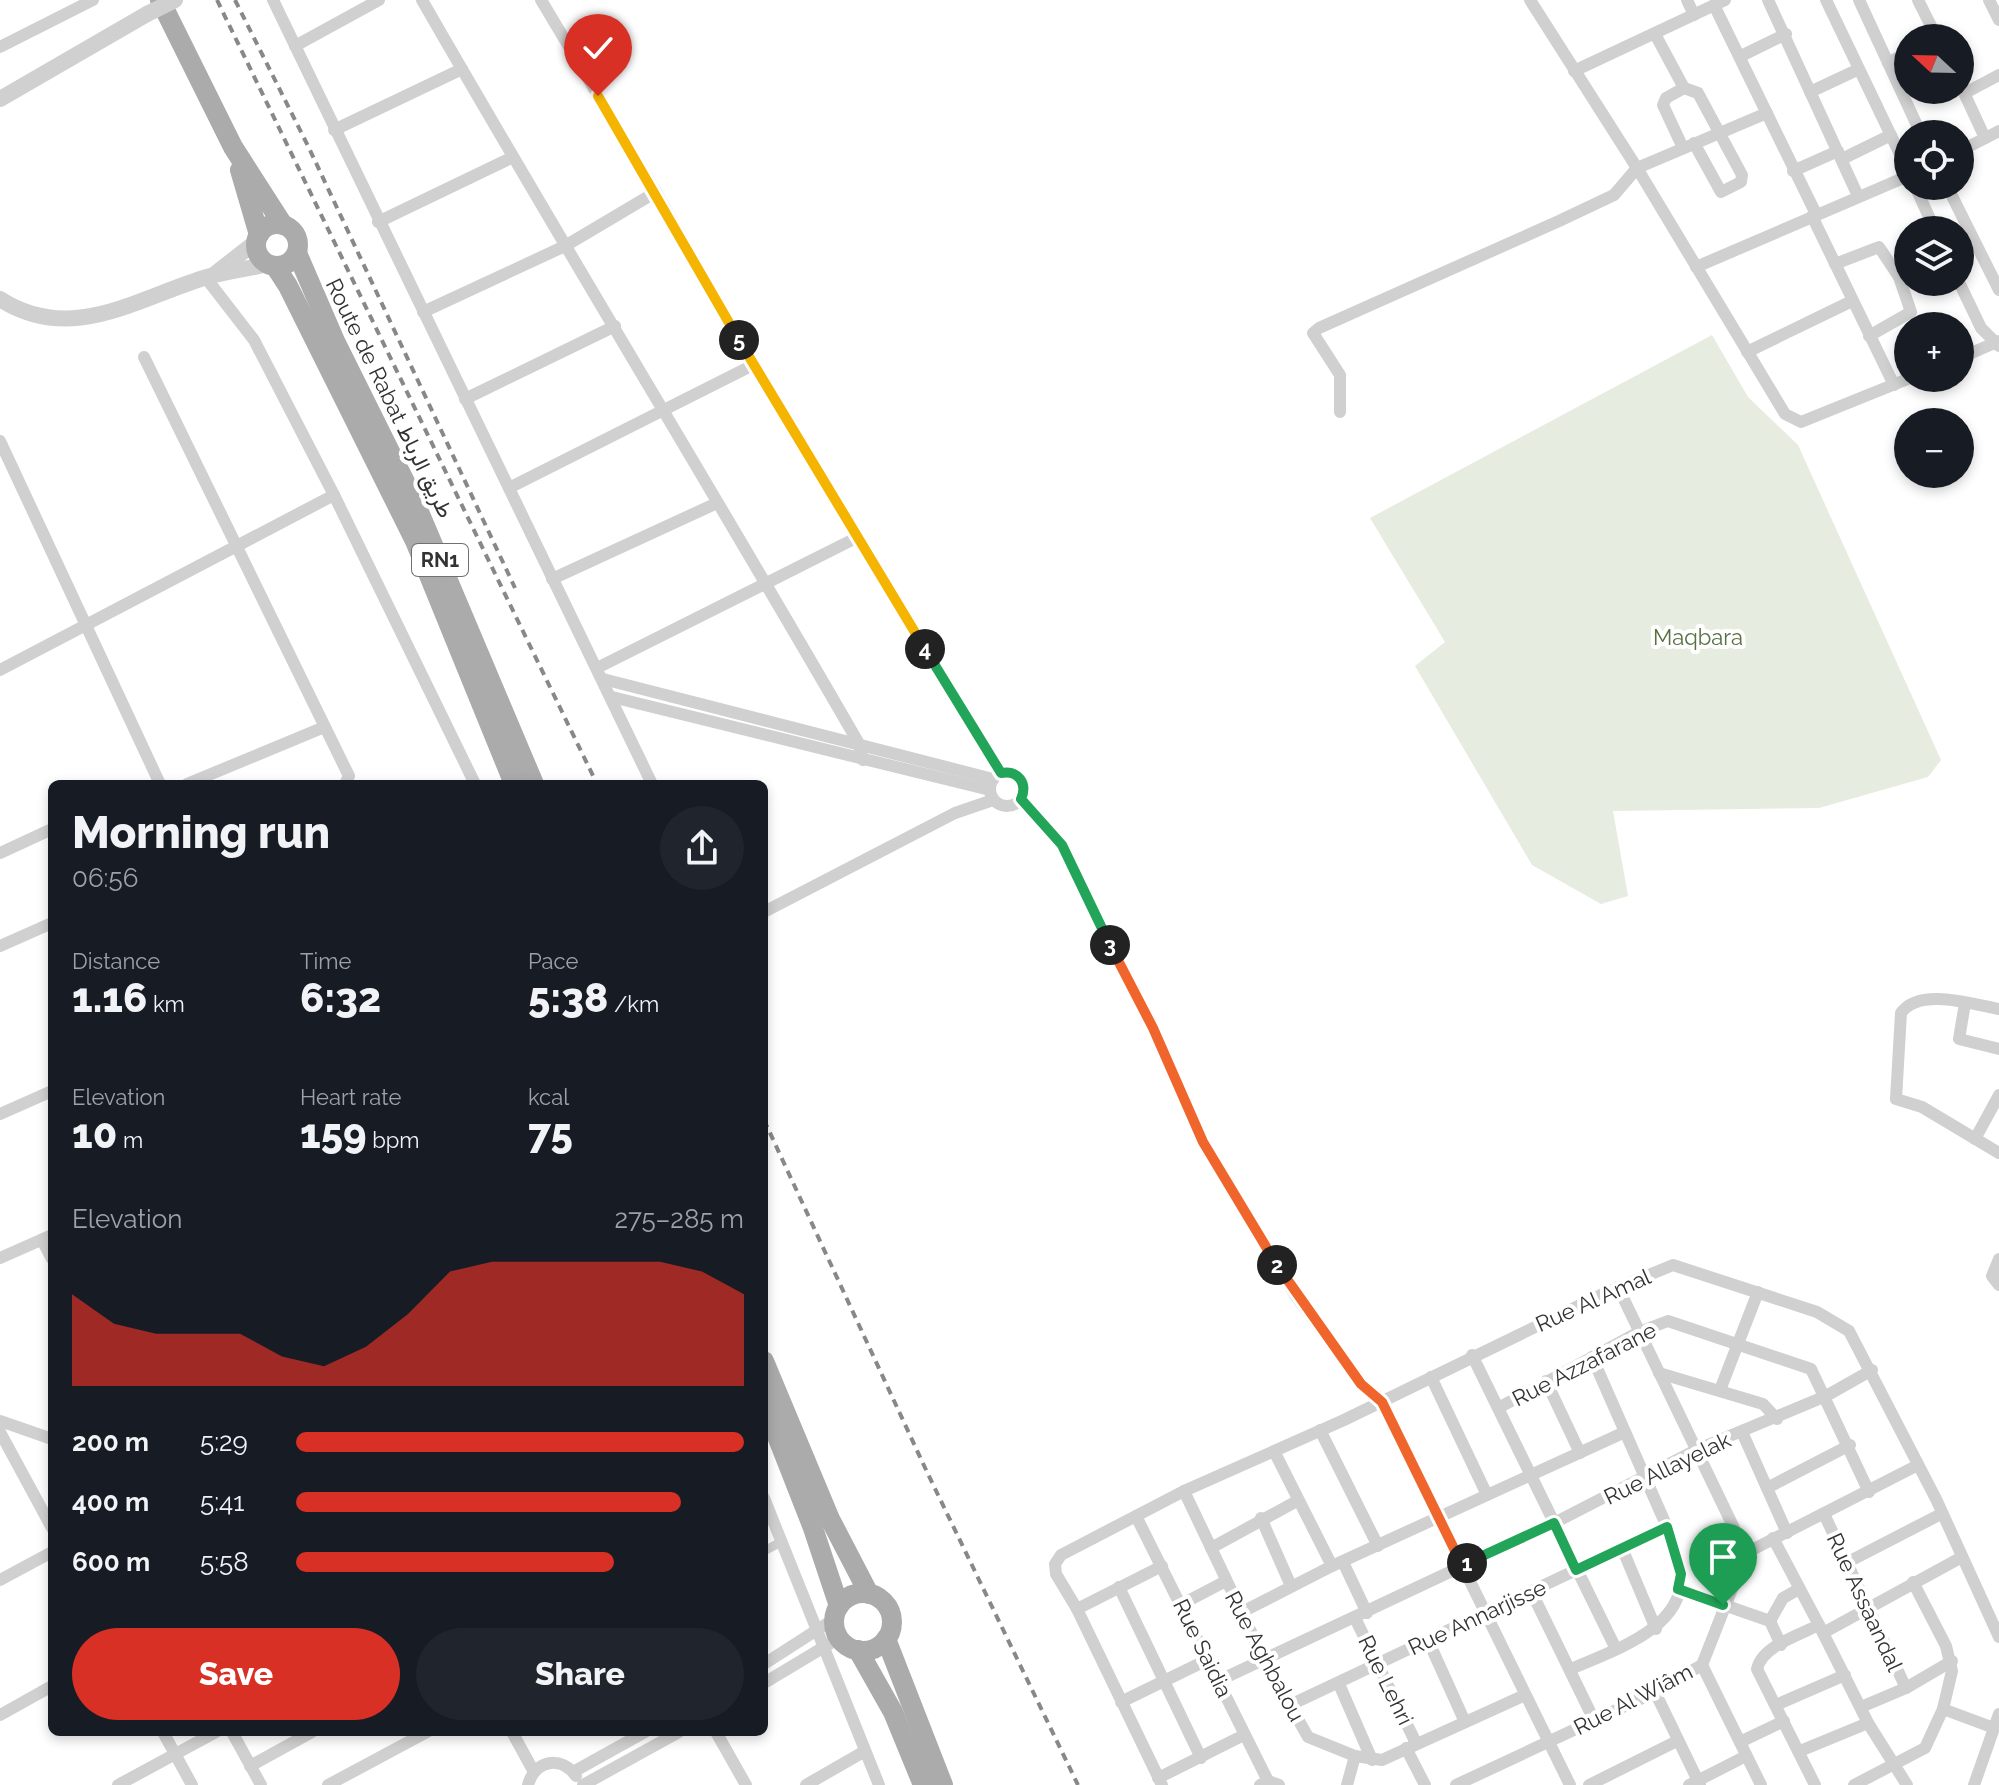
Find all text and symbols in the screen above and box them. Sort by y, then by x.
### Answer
pin [564,14.0,632,96]
north arrow [1894,24,1974,104]
map controls [1894,24,1974,488]
icon: check [576,26,620,70]
button: locate [1894,120,1974,200]
button: layers [1894,216,1974,296]
street label: Route de Rabat طريق الرباط [320,274,459,522]
button: + [1894,312,1974,392]
pin: 5 [719,320,759,360]
text: 5 [733,327,745,353]
button: − [1894,408,1974,488]
road number: RN1 [412,544,468,576]
park label: Maqbara [1653,624,1743,650]
pin: 4 [905,629,945,669]
text: 4 [919,636,931,662]
button: share [660,806,744,890]
text: Morning run [72,807,330,858]
text: 06:56 [72,863,138,893]
pin: 3 [1090,925,1130,965]
text: 3 [1104,932,1116,958]
text: Distance [72,948,160,974]
text: Time [300,948,351,974]
text: Pace [528,948,578,974]
text: 1.16 [72,974,147,1021]
text: 6:32 [300,974,381,1021]
text: 5:38 [528,974,608,1021]
text: km [147,991,185,1017]
text: /km [608,991,659,1017]
text: Elevation [72,1084,165,1110]
text: Heart rate [300,1084,401,1110]
text: kcal [528,1084,569,1110]
text: 10 [72,1110,117,1157]
text: 159 [300,1110,367,1157]
text: 75 [528,1110,573,1157]
text: m [117,1127,143,1153]
text: bpm [367,1127,420,1153]
text: Elevation [72,1204,182,1234]
text: 275–285 m [614,1204,744,1234]
pin: 2 [1257,1245,1297,1285]
text: 2 [1271,1252,1283,1278]
street label: Rue Al Amal [1531,1263,1655,1337]
street label: Rue Azzafarane [1508,1316,1660,1411]
street label: Rue Allayelak [1599,1426,1735,1510]
text: 200 m [72,1427,149,1457]
text: 5:29 [200,1427,248,1457]
text: 400 m [72,1487,149,1517]
text: 5:41 [200,1487,244,1517]
pin [1689,1523,1757,1605]
street label: Rue Assaandal [1822,1529,1908,1675]
icon: arrive [1701,1535,1745,1579]
pin: 1 [1447,1543,1487,1583]
text: 600 m [72,1547,150,1577]
text: 5:58 [200,1547,249,1577]
text: 1 [1462,1550,1472,1576]
street label: Rue Annarjisse [1404,1574,1550,1660]
street label: Rue Aghbalou [1220,1586,1310,1726]
street label: Rue Saidia [1168,1594,1238,1702]
button: Save [72,1628,400,1720]
button: Share [416,1628,744,1720]
street label: Rue Lehri [1353,1631,1419,1729]
street label: Rue Al Wiâm [1569,1658,1697,1740]

